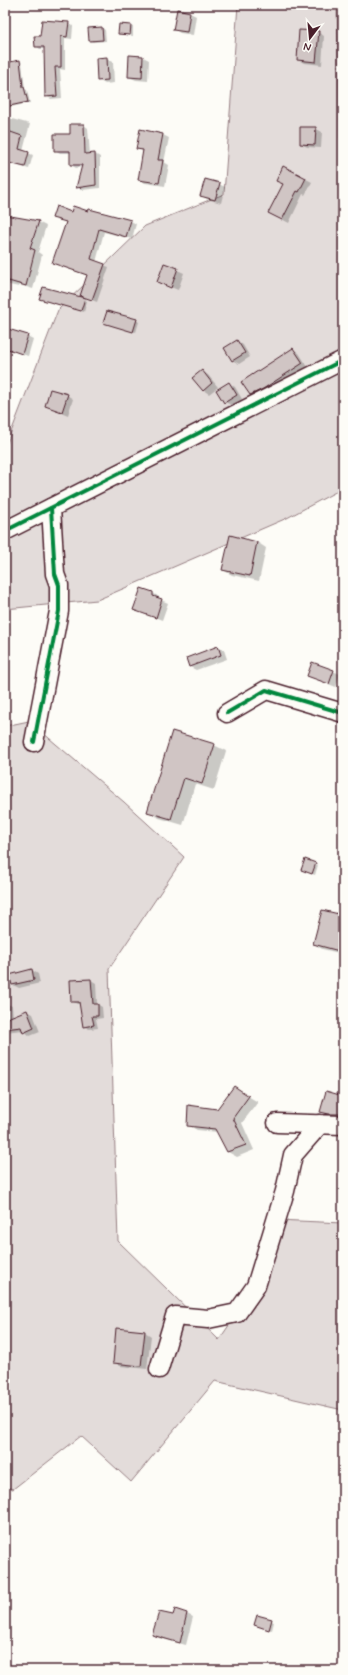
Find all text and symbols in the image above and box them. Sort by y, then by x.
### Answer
north arrow [290,18,330,58]
text: N [302,39,313,54]

